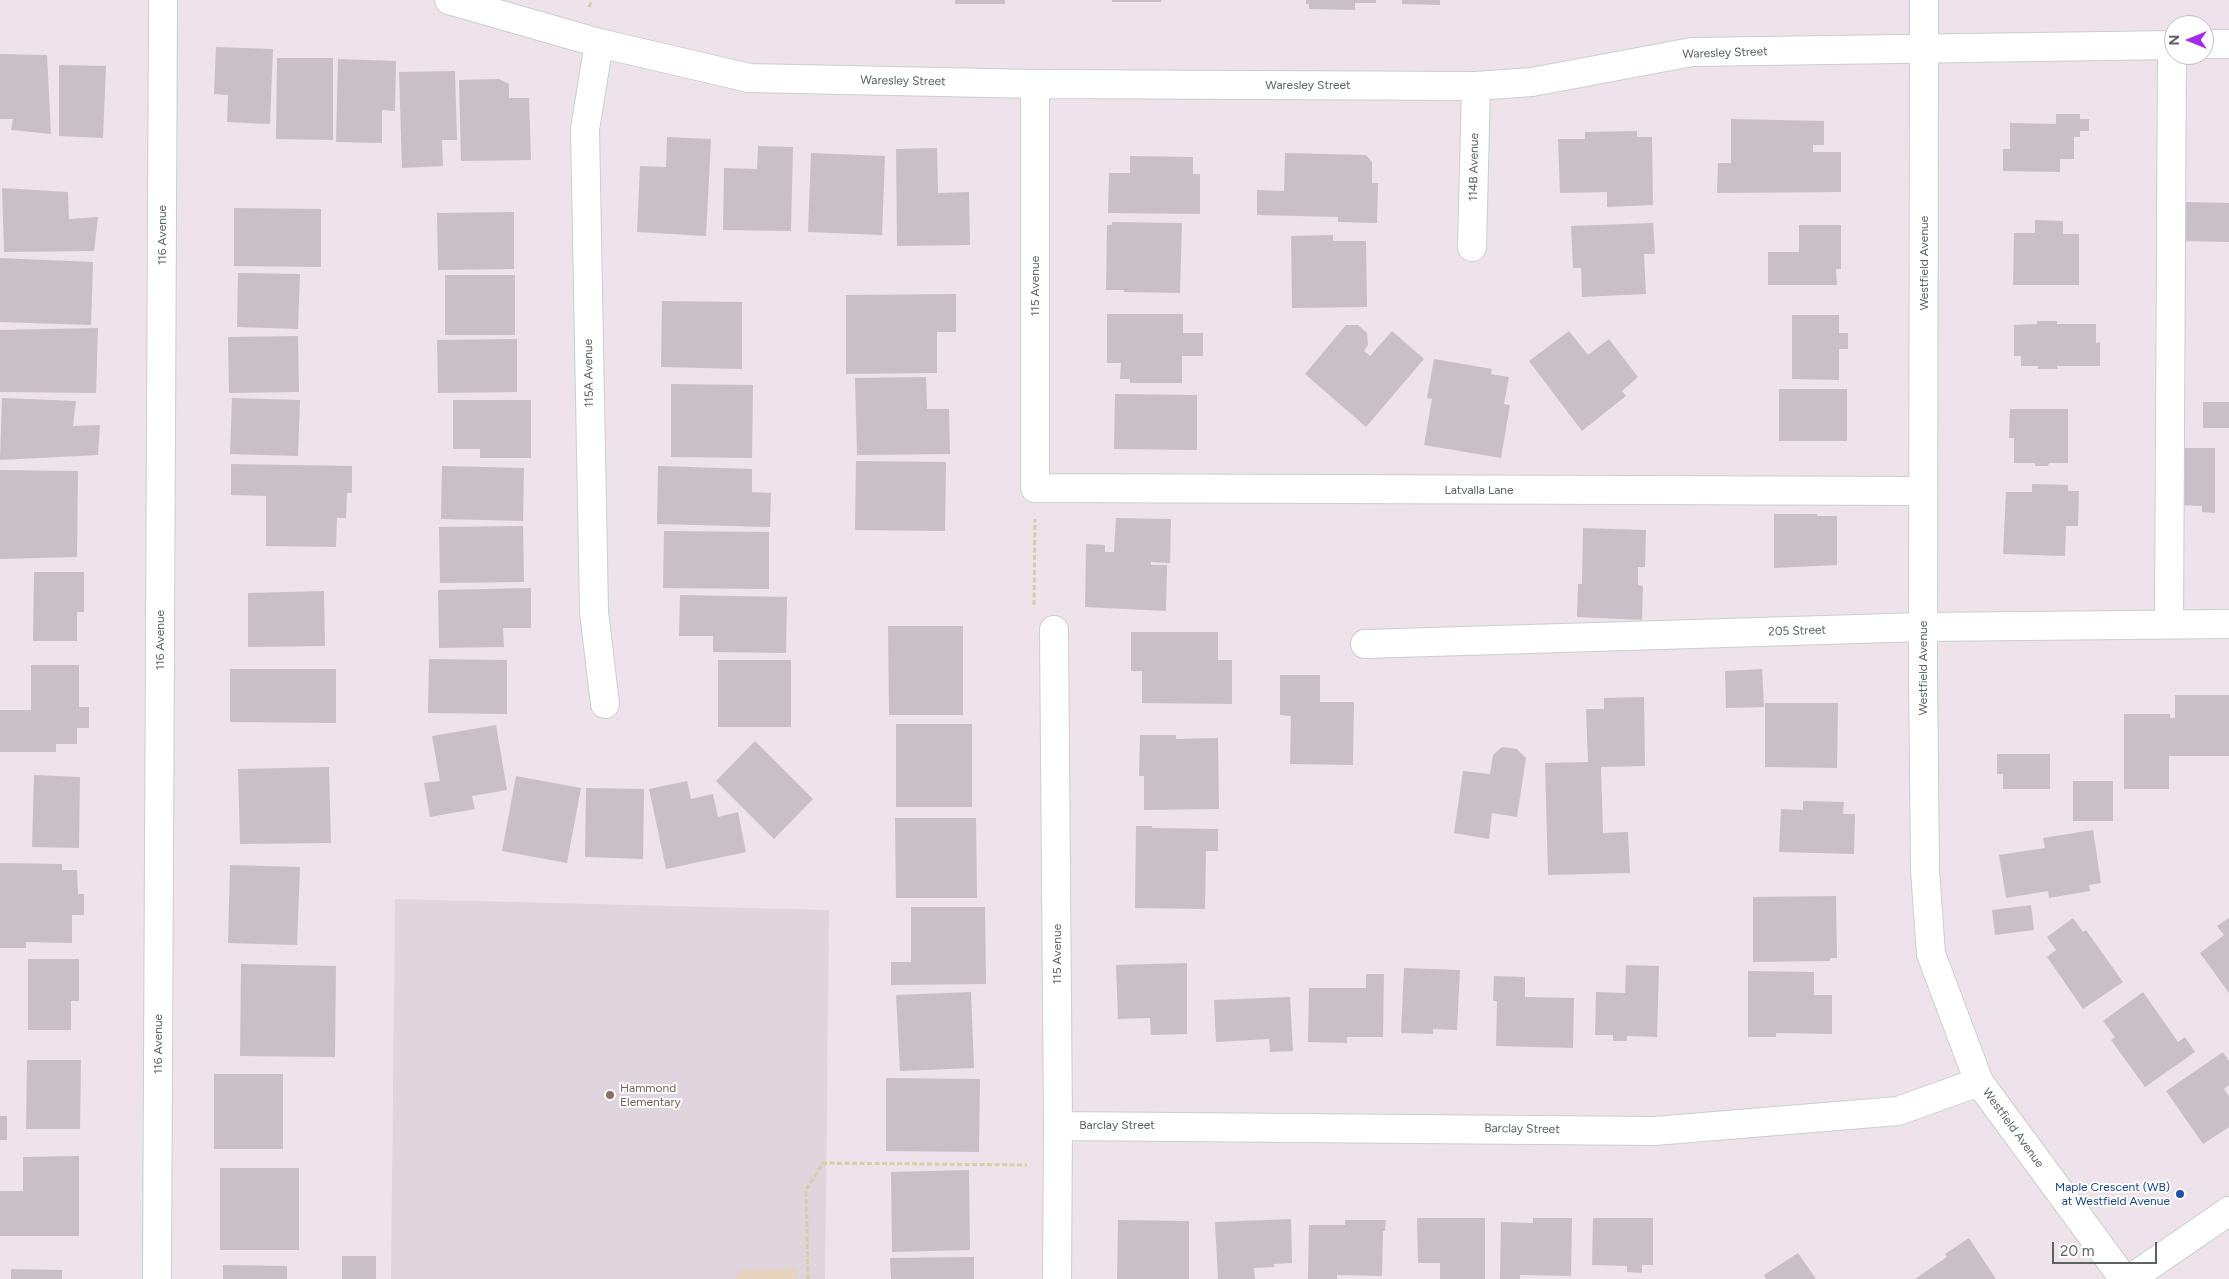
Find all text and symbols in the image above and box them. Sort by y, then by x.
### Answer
north arrow [2164,15,2214,65]
text: N [2166,35,2183,45]
street label: Waresley Street [1682,44,1768,62]
street label: Waresley Street [860,73,946,89]
street label: Waresley Street [1265,78,1351,92]
street label: 114B Avenue [1466,133,1482,201]
street label: 116 Avenue [155,205,169,265]
street label: Westfield Avenue [1917,216,1931,310]
street label: 115 Avenue [1028,256,1042,316]
street label: 115A Avenue [581,339,597,407]
street label: Latvalla Lane [1444,483,1514,497]
street label: 116 Avenue [153,610,167,670]
street label: Westfield Avenue [1916,621,1930,715]
street label: 205 Street [1768,623,1826,639]
street label: 115 Avenue [1050,924,1064,984]
street label: 116 Avenue [151,1014,165,1074]
place label: Hammond Elementary [620,1081,681,1109]
street label: Westfield Avenue [1979,1085,2047,1171]
marker: Hammond Elementary [604,1089,616,1101]
street label: Barclay Street [1079,1118,1155,1132]
street label: Barclay Street [1484,1121,1560,1137]
place label: Maple Crescent (WB) at Westfield Avenue [2055,1180,2170,1208]
marker: Maple Crescent (WB) at Westfield Avenue [2174,1188,2186,1200]
scale bar [2054,1232,2159,1264]
text: 20 m [2060,1242,2094,1260]

